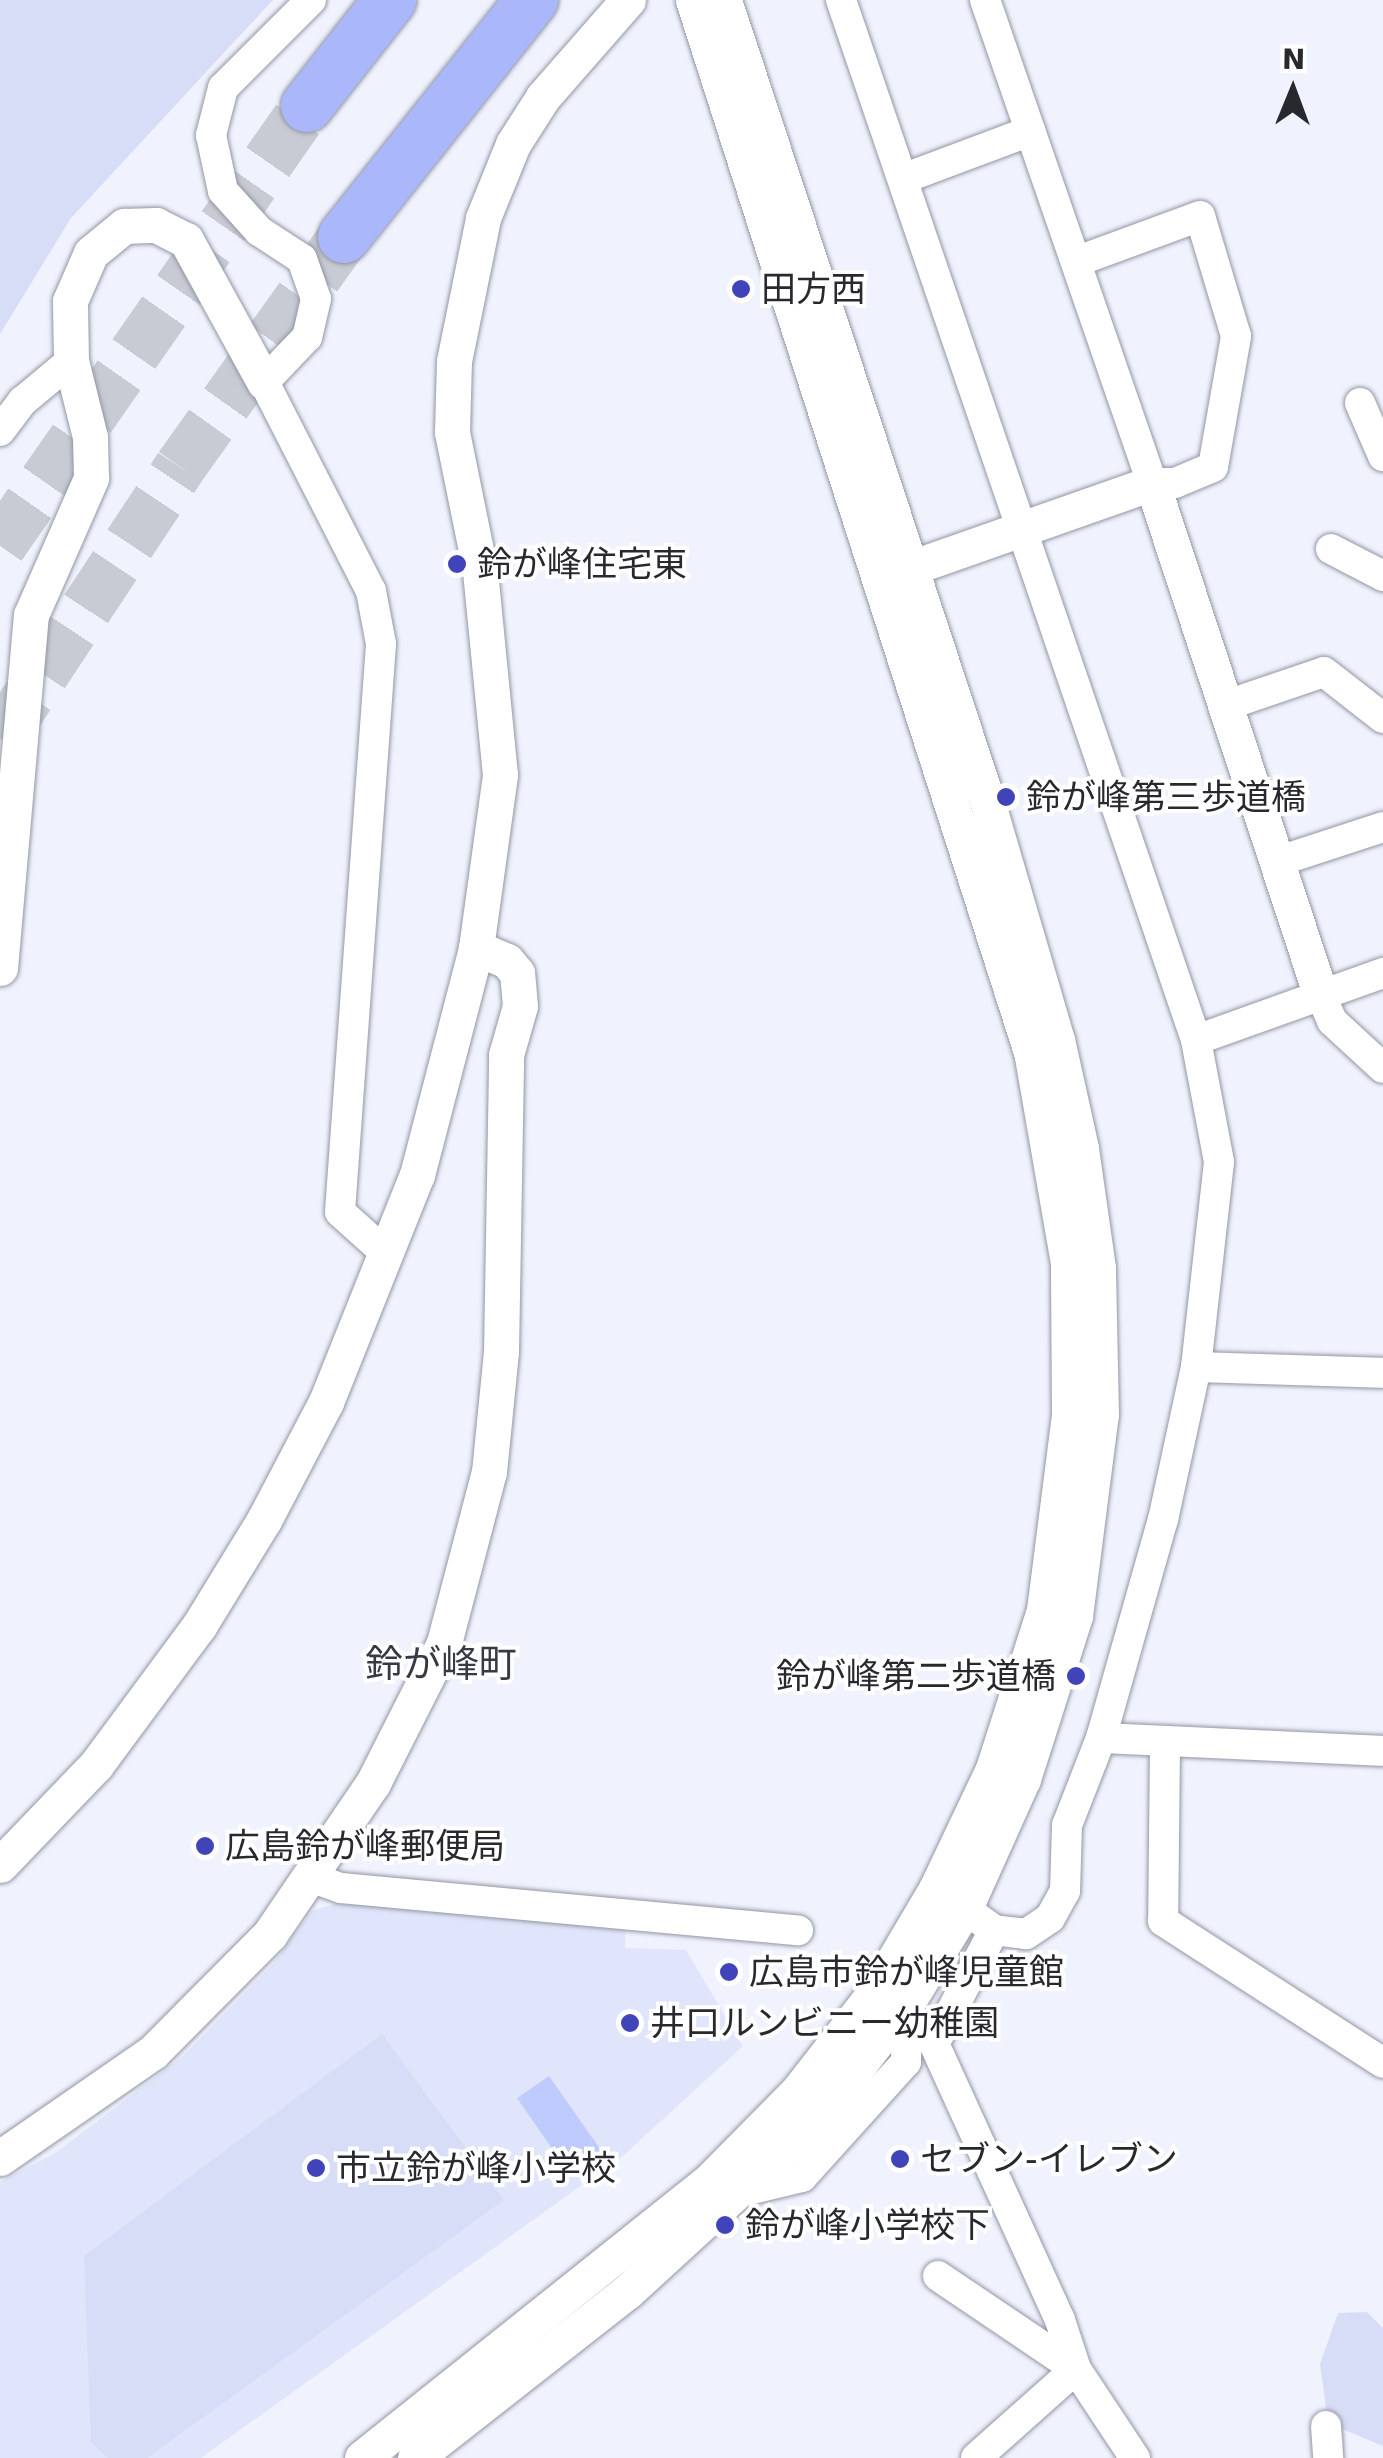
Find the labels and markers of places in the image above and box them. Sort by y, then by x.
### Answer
place label: 田方西 [761,268,866,310]
marker: 田方西 [730,278,752,300]
place label: 鈴が峰住宅東 [477,543,687,585]
marker: 鈴が峰住宅東 [446,553,468,575]
place label: 鈴が峰第三歩道橋 [1026,776,1306,818]
marker: 鈴が峰第三歩道橋 [995,786,1017,808]
place label: 鈴が峰第二歩道橋 [776,1655,1056,1697]
marker: 鈴が峰第二歩道橋 [1065,1665,1087,1687]
place label: 広島鈴が峰郵便局 [225,1825,505,1867]
marker: 広島鈴が峰郵便局 [194,1835,216,1857]
place label: 広島市鈴が峰児童館 [749,1951,1064,1993]
marker: 広島市鈴が峰児童館 [718,1961,740,1983]
place label: 井口ルンビニー幼稚園 [650,2002,1000,2044]
marker: 井口ルンビニー幼稚園 [619,2012,641,2034]
place label: セブン-イレブン [920,2138,1178,2180]
place label: 市立鈴が峰小学校 [336,2147,616,2189]
marker: セブン-イレブン [889,2148,911,2170]
marker: 市立鈴が峰小学校 [305,2157,327,2179]
place label: 鈴が峰小学校下 [745,2204,990,2246]
marker: 鈴が峰小学校下 [714,2214,736,2236]

